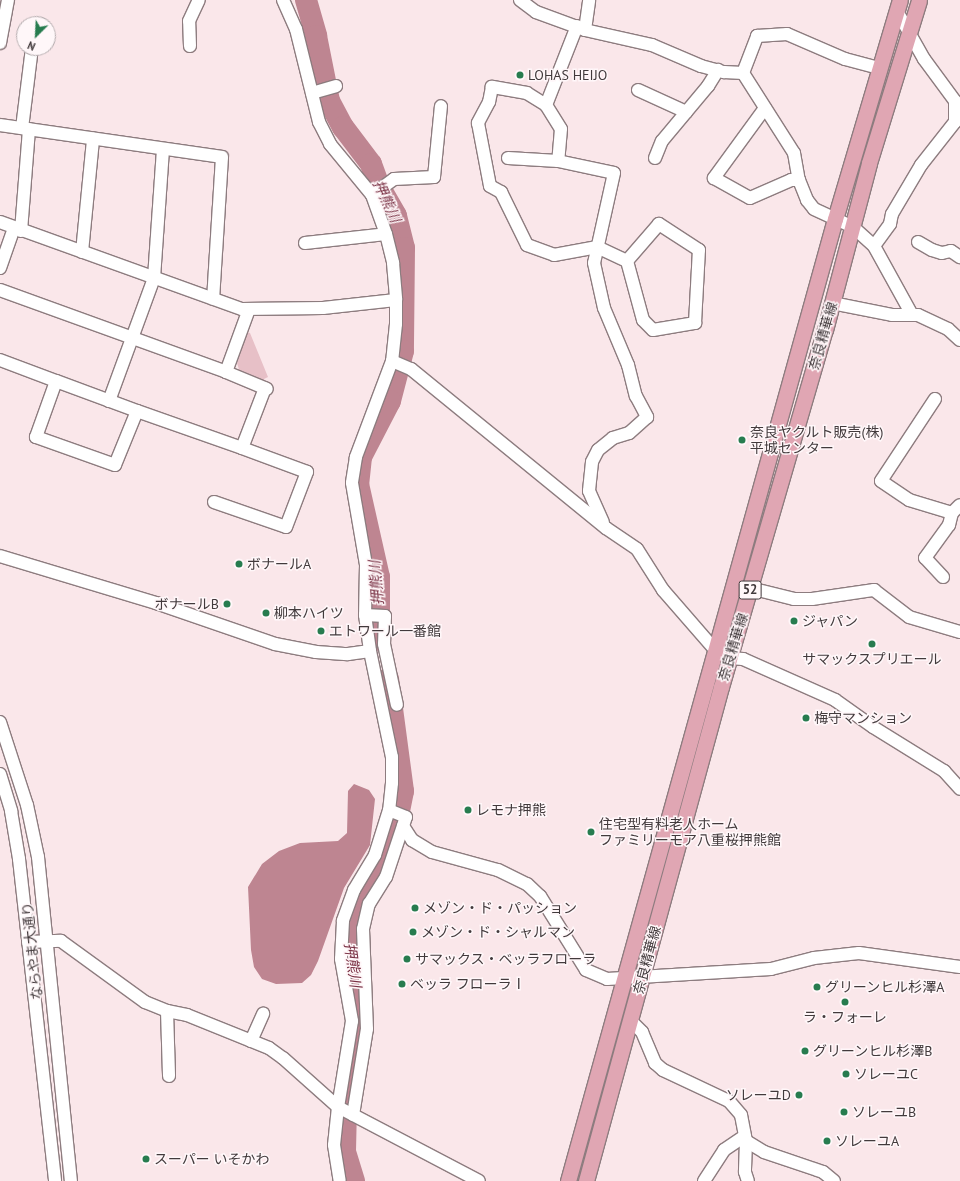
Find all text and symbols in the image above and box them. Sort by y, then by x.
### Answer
north arrow [16,16,56,56]
text: N [25,38,38,54]
place label: LOHAS HEIJO [528,67,607,83]
marker: LOHAS HEIJO [515,70,525,80]
water label: 押熊川 [369,177,405,225]
street label: 奈良精華線 [805,300,841,372]
place label: 奈良ヤクルト販売(株) 平城センター [750,424,884,456]
marker: 奈良ヤクルト販売(株) 平城センター [737,435,747,445]
place label: ボナールA [247,556,311,572]
marker: ボナールA [234,559,244,569]
water label: 押熊川 [365,560,387,606]
road number: 52 [738,579,762,601]
place label: ボナールB [155,596,219,612]
marker: ボナールB [222,599,232,609]
place label: 柳本ハイツ [274,605,344,621]
marker: 柳本ハイツ [261,608,271,618]
street label: 奈良精華線 [715,611,751,683]
place label: ジャパン [802,613,858,629]
marker: ジャパン [789,616,799,626]
place label: エトワール一番館 [329,623,441,639]
marker: エトワール一番館 [316,626,326,636]
marker: サマックスプリエール [867,639,877,649]
place label: サマックスプリエール [802,651,942,667]
place label: 梅守マンション [814,710,912,726]
marker: 梅守マンション [801,713,811,723]
place label: レモナ押熊 [476,802,546,818]
marker: レモナ押熊 [463,805,473,815]
place label: 住宅型有料老人ホーム ファミリーモア八重桜押熊館 [599,816,781,848]
marker: 住宅型有料老人ホーム ファミリーモア八重桜押熊館 [586,827,596,837]
place label: メゾン・ド・パッション [423,900,577,916]
street label: ならやま大通り [19,901,45,1001]
marker: メゾン・ド・パッション [410,903,420,913]
place label: メゾン・ド・シャルマン [421,924,575,940]
street label: 奈良精華線 [630,924,664,996]
marker: メゾン・ド・シャルマン [408,927,418,937]
water label: 押熊川 [341,941,365,989]
place label: サマックス・ベッラフローラ [415,951,597,967]
marker: サマックス・ベッラフローラ [402,954,412,964]
place label: ベッラ フローラⅠ [410,976,526,992]
marker: ベッラ フローラⅠ [397,979,407,989]
place label: グリーンヒル杉澤A [825,979,945,995]
marker: グリーンヒル杉澤A [812,982,822,992]
marker: ラ・フォーレ [840,997,850,1007]
place label: ラ・フォーレ [803,1009,887,1025]
place label: グリーンヒル杉澤B [813,1043,933,1059]
marker: グリーンヒル杉澤B [800,1046,810,1056]
place label: ソレーユC [854,1066,918,1082]
marker: ソレーユC [841,1069,851,1079]
place label: ソレーユD [726,1087,791,1103]
marker: ソレーユD [794,1090,804,1100]
place label: ソレーユB [852,1104,916,1120]
marker: ソレーユB [839,1107,849,1117]
place label: ソレーユA [835,1133,899,1149]
marker: ソレーユA [822,1136,832,1146]
place label: スーパー いそかわ [154,1151,270,1167]
marker: スーパー いそかわ [141,1154,151,1164]

